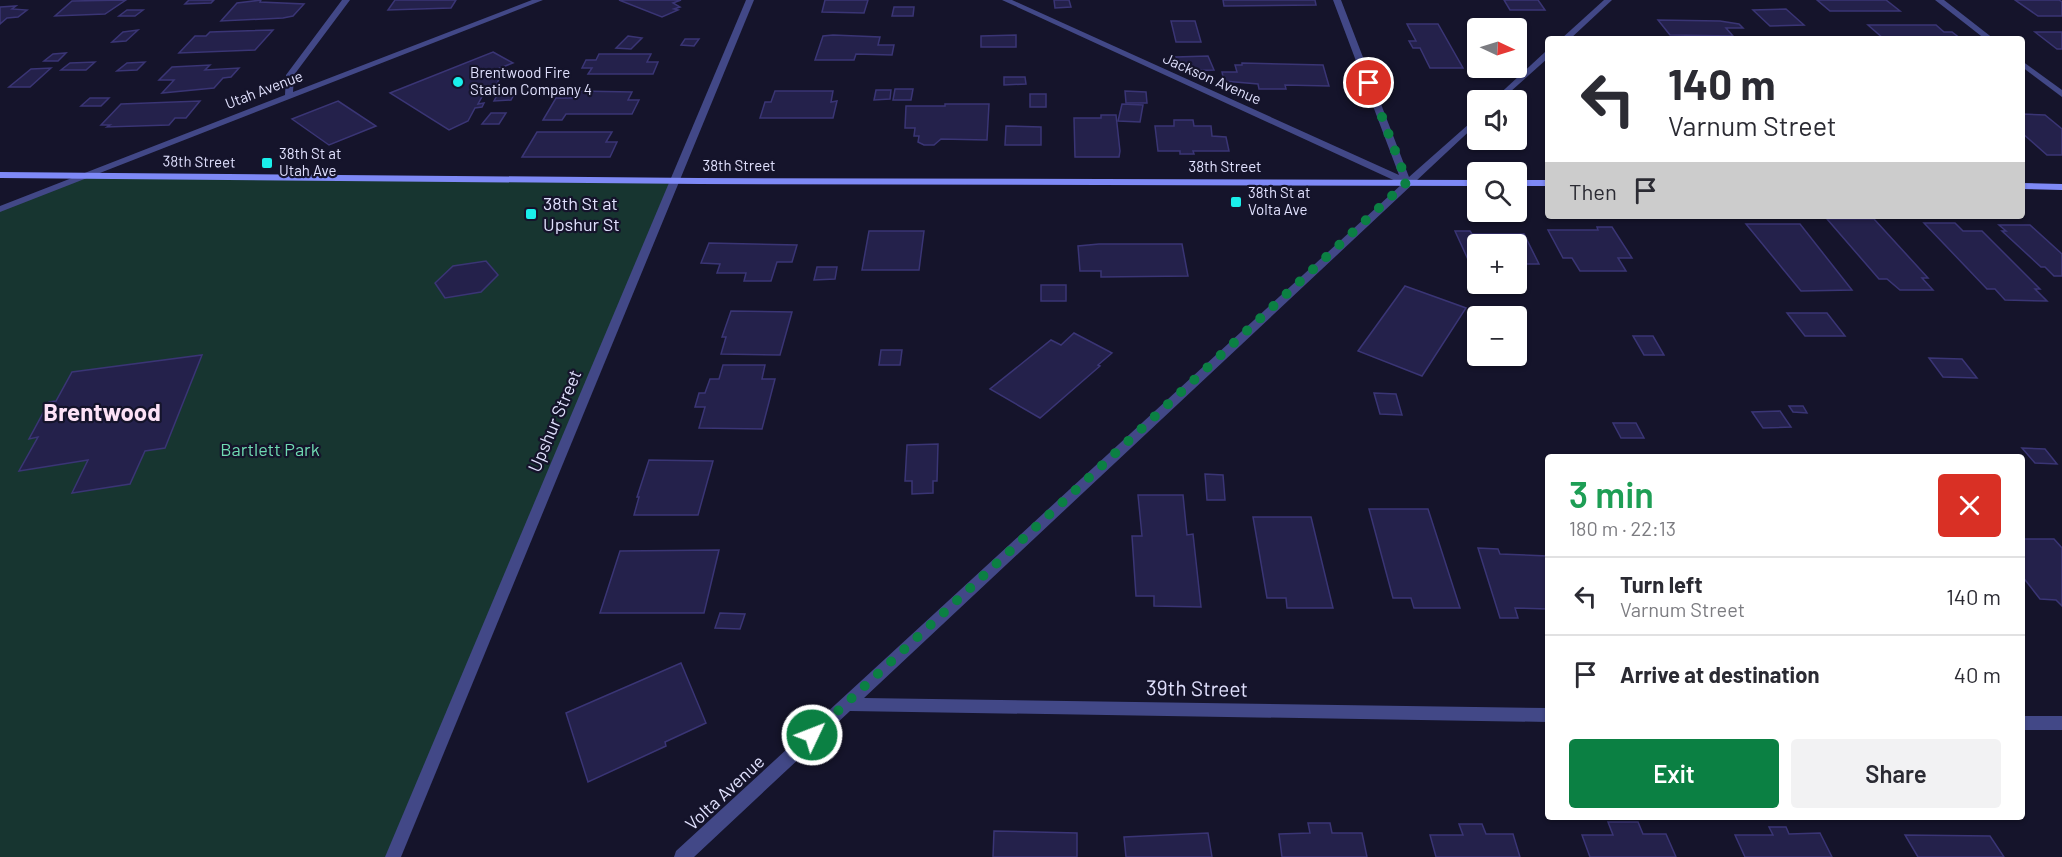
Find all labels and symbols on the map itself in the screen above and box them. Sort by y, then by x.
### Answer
north arrow [1467,18,1527,78]
street label: Jackson Avenue [1160,48,1264,108]
pin [1343,57,1394,108]
place label: Brentwood Fire Station Company 4 [470,63,592,98]
street label: Utah Avenue [222,66,305,112]
marker: Brentwood Fire Station Company 4 [451,75,465,89]
place label: 38th St at Utah Ave [279,144,341,179]
street label: 38th Street [162,151,236,171]
marker: 38th St at Utah Ave [260,156,274,170]
street label: 38th Street [702,156,776,174]
street label: 38th Street [1188,157,1262,175]
place label: 38th St at Volta Ave [1248,183,1310,218]
place label: 38th St at Upshur St [543,192,620,235]
marker: 38th St at Volta Ave [1229,195,1243,209]
marker: 38th St at Upshur St [524,207,538,221]
street label: Upshur Street [523,366,585,475]
district label: Brentwood [43,397,161,426]
park label: Bartlett Park [220,438,320,460]
street label: 39th Street [1146,674,1248,701]
position arrow [780,703,844,767]
street label: Volta Avenue [680,750,768,834]

